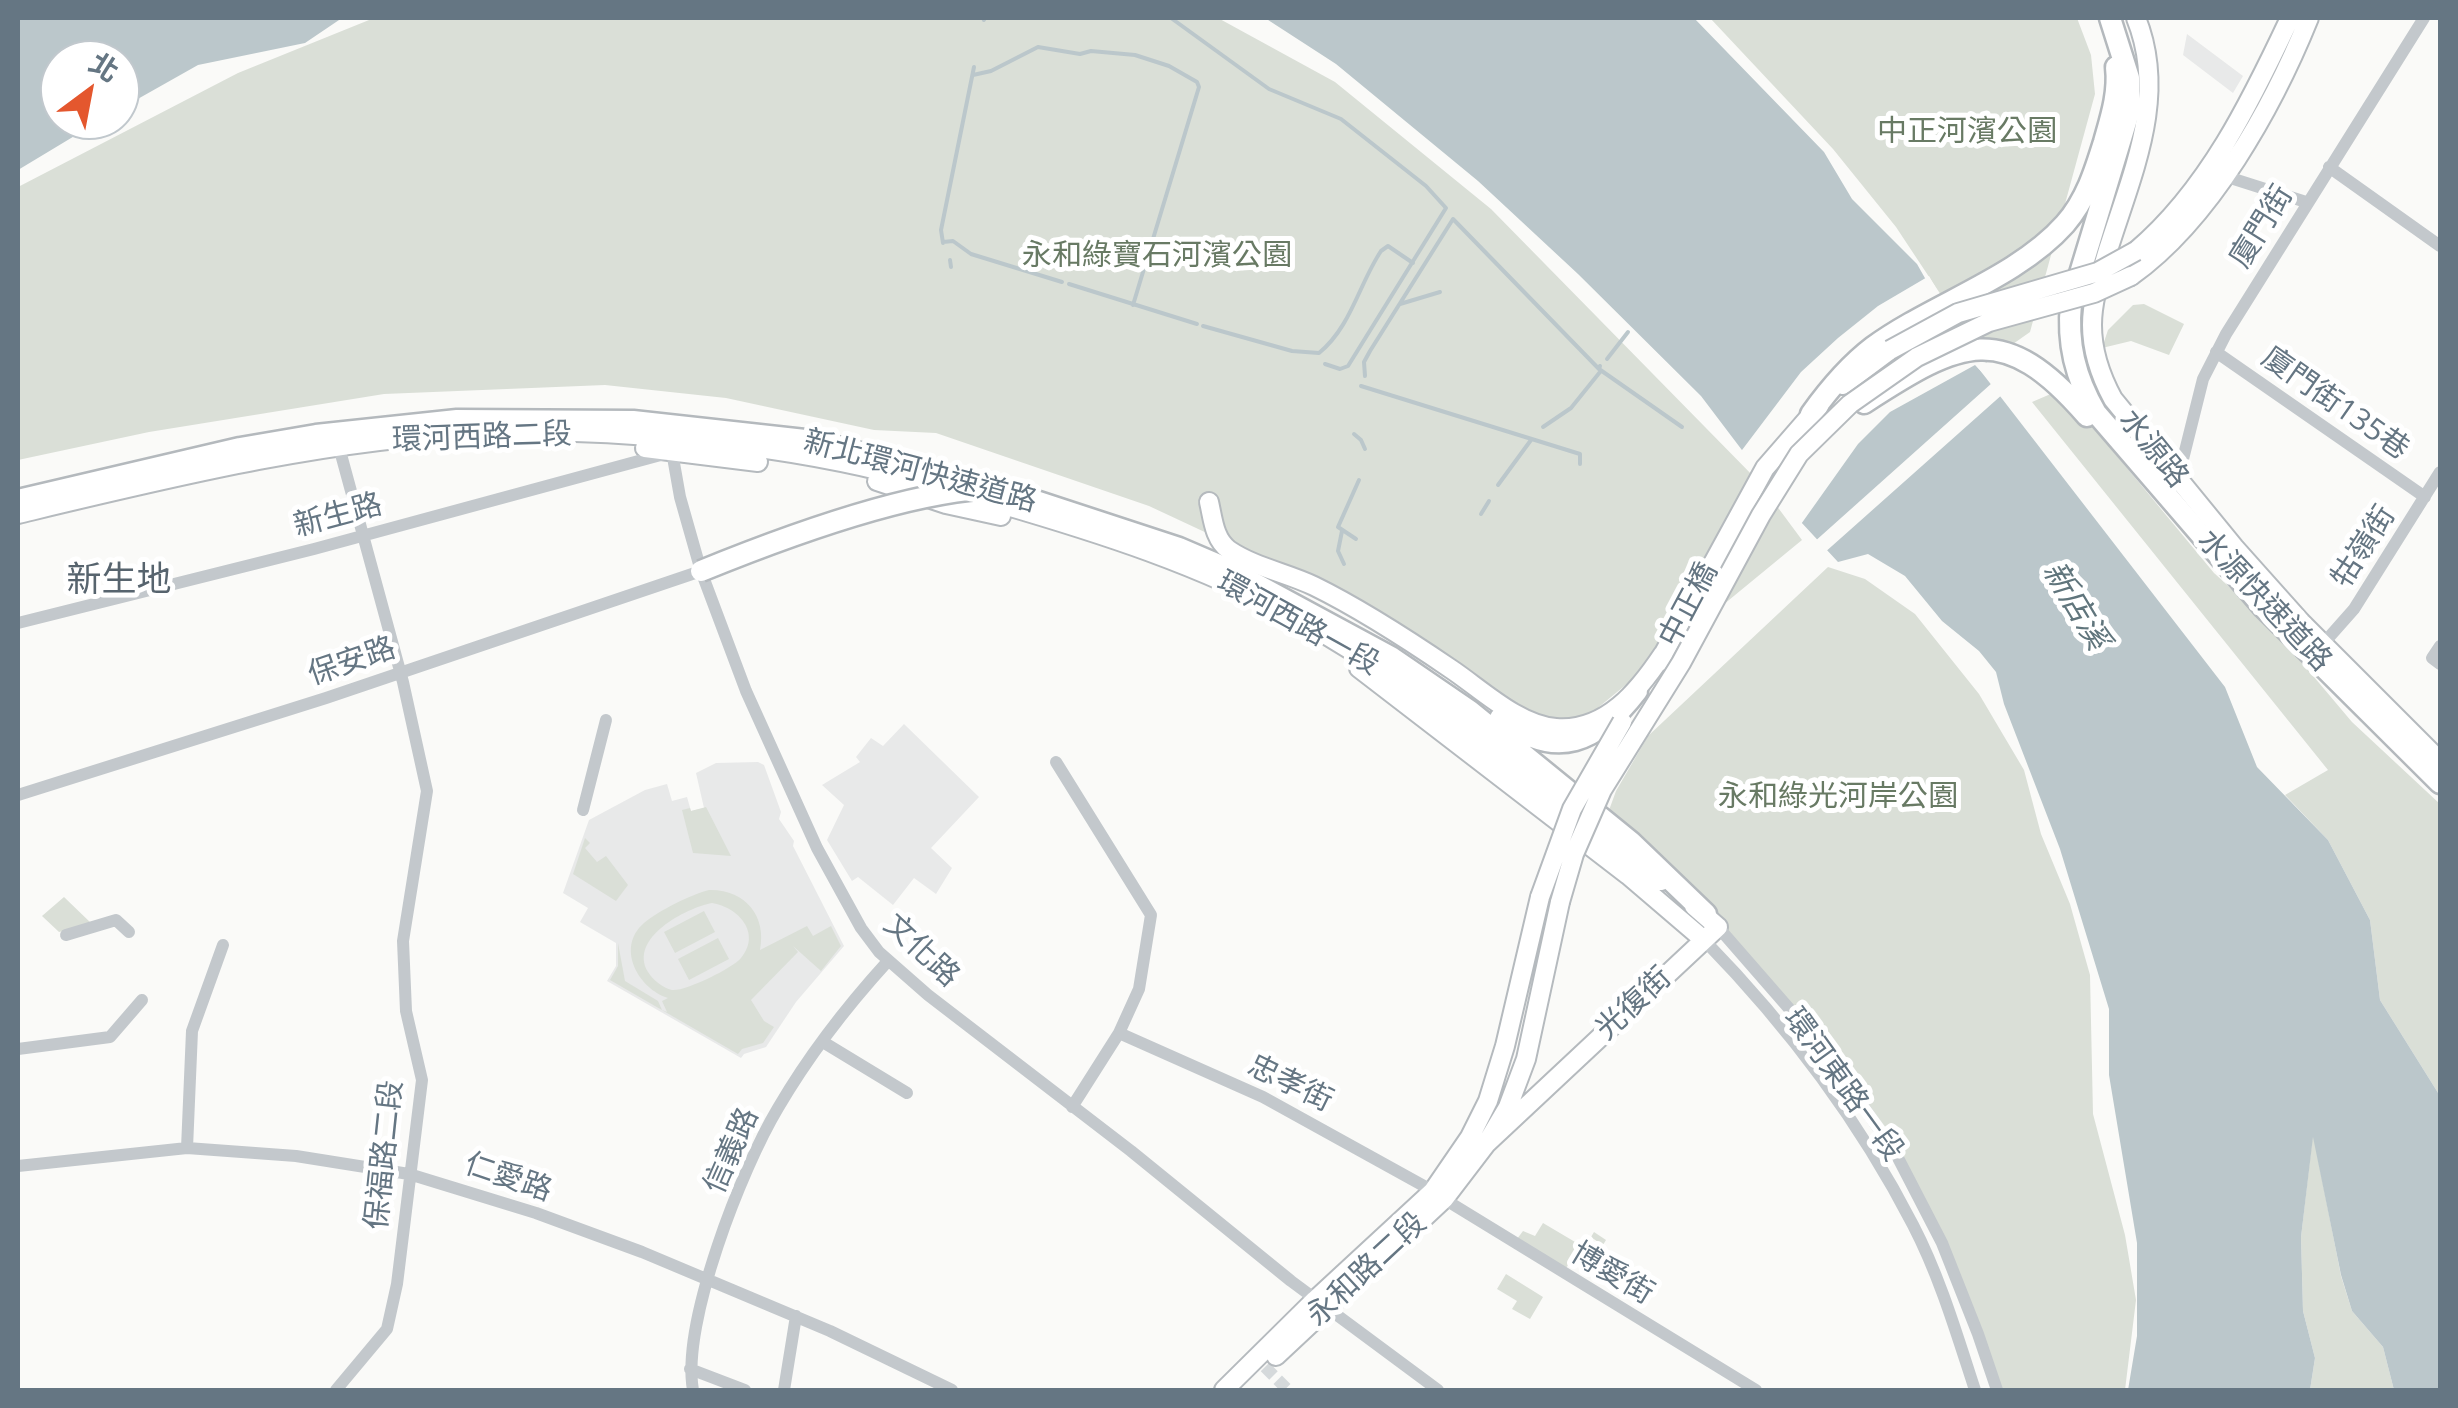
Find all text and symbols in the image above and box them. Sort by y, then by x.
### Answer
north arrow [40,40,140,140]
text: 北 [83,43,127,90]
park label: 中正河濱公園 [1877,114,2057,150]
street label: 廈門街 [2223,179,2301,275]
park label: 永和綠寶石河濱公園 [1022,238,1292,274]
street label: 廈門街135巷 [2254,340,2416,468]
street label: 水源路 [2111,403,2195,495]
street label: 環河西路二段 [391,417,573,459]
street label: 新北環河快速道路 [799,424,1041,520]
street label: 新生路 [290,487,386,545]
street label: 牯嶺街 [2324,499,2404,595]
street label: 水源快速道路 [2189,523,2339,679]
water label: 新店溪 [2034,555,2116,657]
street label: 中正橋 [1652,557,1726,653]
district label: 新生地 [67,560,171,602]
street label: 環河西路一段 [1211,565,1385,683]
street label: 保安路 [304,630,400,694]
park label: 永和綠光河岸公園 [1718,779,1958,815]
street label: 文化路 [876,907,966,995]
street label: 光復街 [1589,960,1679,1048]
street label: 環河東路一段 [1776,1002,1910,1168]
street label: 忠孝街 [1242,1048,1338,1120]
street label: 保福路二段 [359,1079,411,1231]
street label: 信義路 [697,1103,767,1199]
street label: 仁愛路 [460,1146,556,1210]
street label: 永和路二段 [1300,1206,1434,1334]
street label: 博愛街 [1564,1235,1660,1313]

